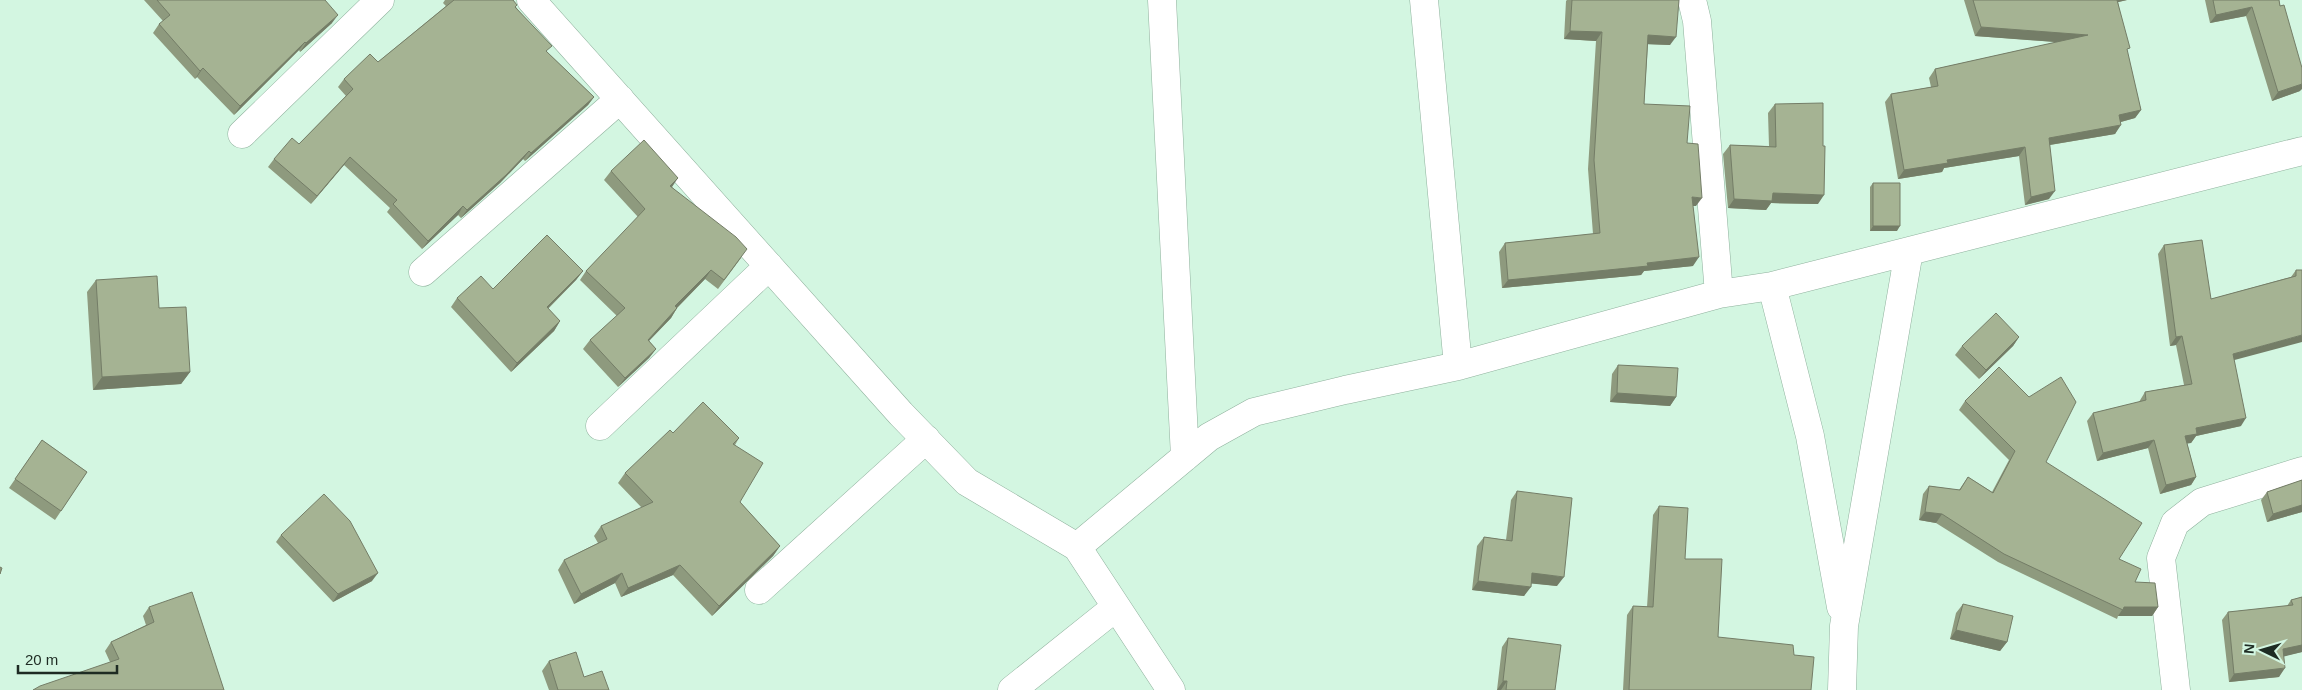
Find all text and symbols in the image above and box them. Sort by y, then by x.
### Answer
north arrow [2237,625,2287,675]
scale bar [18,642,116,674]
text: N [2241,643,2257,655]
text: 20 m [25,651,58,668]

